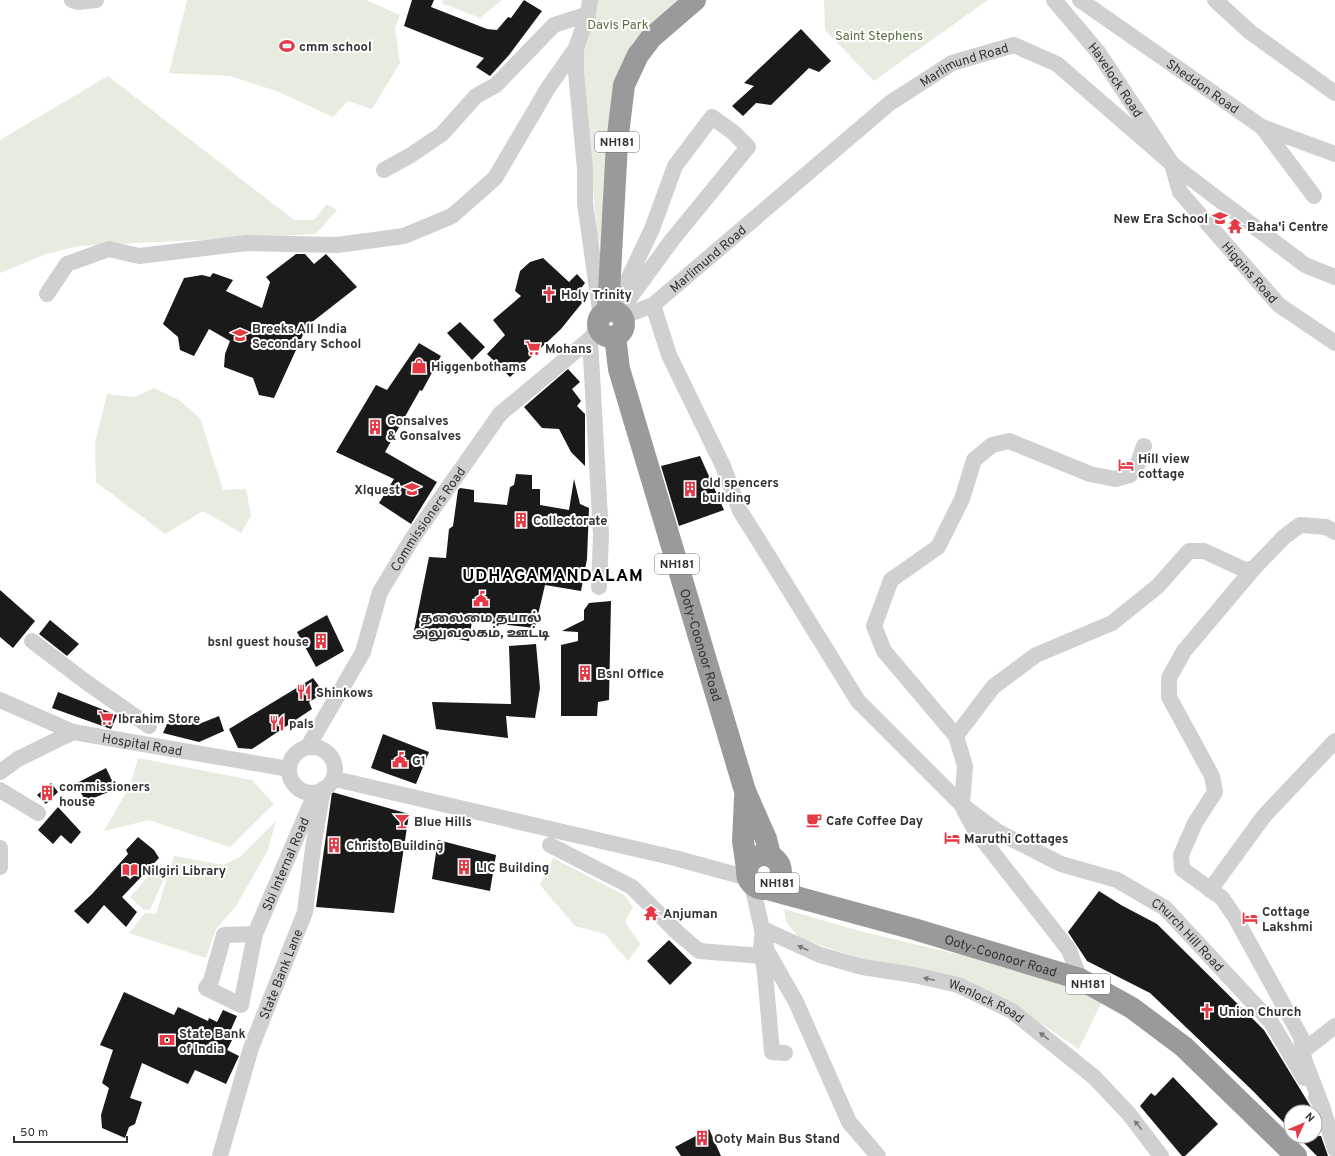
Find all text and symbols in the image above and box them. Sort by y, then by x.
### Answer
park label: Davis Park [587,18,649,34]
park label: Saint Stephens [835,29,923,45]
sports icon: cmm school [278,37,296,55]
place label: cmm school [299,40,372,56]
street label: Havelock Road [1084,40,1145,121]
street label: Marlimund Road [918,41,1011,91]
street label: Sheddon Road [1162,57,1241,118]
road number: NH181 [595,132,639,152]
school or university icon: New Era School [1211,209,1229,227]
place label: New Era School [1114,212,1208,228]
temple icon: Baha'i Centre [1226,217,1244,235]
place label: Baha'i Centre [1247,220,1328,236]
street label: Marlimund Road [667,223,750,297]
street label: Higgins Road [1217,239,1280,308]
church icon: Holy Trinity [540,285,558,303]
place label: Holy Trinity [561,288,632,304]
place label: Breeks All India Secondary School [252,322,361,353]
school or university icon: Breeks All India Secondary School [231,326,249,344]
supermarket icon: Mohans [524,339,542,357]
place label: Mohans [545,342,592,358]
shop icon: Higgenbothams [410,357,428,375]
place label: Higgenbothams [431,360,526,376]
place label: Gonsalves & Gonsalves [387,414,461,445]
building icon: Gonsalves & Gonsalves [366,418,384,436]
place label: Hill view cottage [1138,452,1190,483]
hotel icon: Hill view cottage [1117,456,1135,474]
street label: Commissioners Road [388,465,470,575]
place label: old spencers building [702,476,779,507]
school or university icon: Xlquest [403,480,421,498]
building icon: old spencers building [681,480,699,498]
place label: Xlquest [354,483,400,499]
building icon: Collectorate [512,511,530,529]
place label: Collectorate [533,514,608,530]
road number: NH181 [655,554,699,574]
district label: UDHAGAMANDALAM [462,566,644,588]
street label: Ooty-Coonoor Road [675,587,724,704]
public building icon: தலைமை தபால் அலுவலகம், ஊட்டி [472,590,490,608]
place label: தலைமை தபால் அலுவலகம், ஊட்டி [412,611,550,642]
building icon: bsnl guest house [312,632,330,650]
place label: bsnl guest house [207,635,309,651]
building icon: Bsnl Office [576,664,594,682]
place label: Bsnl Office [597,667,664,683]
restaurant icon: Shinkows [295,683,313,701]
place label: Shinkows [316,686,373,702]
supermarket icon: Ibrahim Store [97,709,115,727]
place label: Ibrahim Store [118,712,200,728]
restaurant icon: pals [268,714,286,732]
place label: pals [289,717,314,733]
street label: Hospital Road [101,731,183,761]
public building icon: G1 [391,751,409,769]
place label: G1 [412,754,426,770]
place label: commissioners house [59,780,150,811]
building icon: commissioners house [38,784,56,802]
cafe icon: Cafe Coffee Day [805,811,823,829]
bar icon: Blue Hills [393,812,411,830]
place label: Cafe Coffee Day [826,814,924,830]
place label: Blue Hills [414,815,472,831]
street label: Sbi Internal Road [260,816,314,914]
hotel icon: Maruthi Cottages [943,829,961,847]
place label: Maruthi Cottages [964,832,1068,848]
building icon: Christo Building [325,836,343,854]
place label: Christo Building [346,839,444,855]
building icon: LIC Building [455,858,473,876]
library icon: Nilgiri Library [121,861,139,879]
place label: LIC Building [476,861,549,877]
place label: Nilgiri Library [142,864,227,880]
road number: NH181 [755,873,799,893]
street label: Church Hill Road [1148,896,1226,976]
temple icon: Anjuman [642,904,660,922]
place label: Cottage Lakshmi [1262,905,1313,936]
place label: Anjuman [663,907,718,923]
hotel icon: Cottage Lakshmi [1241,909,1259,927]
street label: State Bank Lane [257,927,307,1022]
street label: Ooty-Coonoor Road [942,933,1058,982]
one-way arrow [798,945,809,951]
road number: NH181 [1066,974,1110,994]
one-way arrow [923,975,935,981]
street label: Wenlock Road [947,977,1026,1027]
church icon: Union Church [1198,1002,1216,1020]
place label: Union Church [1219,1005,1301,1021]
place label: State Bank of India [179,1027,246,1058]
bank icon: State Bank of India [158,1031,176,1049]
one-way arrow [1038,1031,1049,1040]
north arrow [1283,1104,1323,1144]
text: N [1302,1110,1317,1125]
scale bar [14,1118,127,1144]
one-way arrow [1134,1119,1142,1130]
text: 50 m [20,1125,48,1141]
building icon: Ooty Main Bus Stand [693,1129,711,1147]
place label: Ooty Main Bus Stand [714,1132,840,1148]

